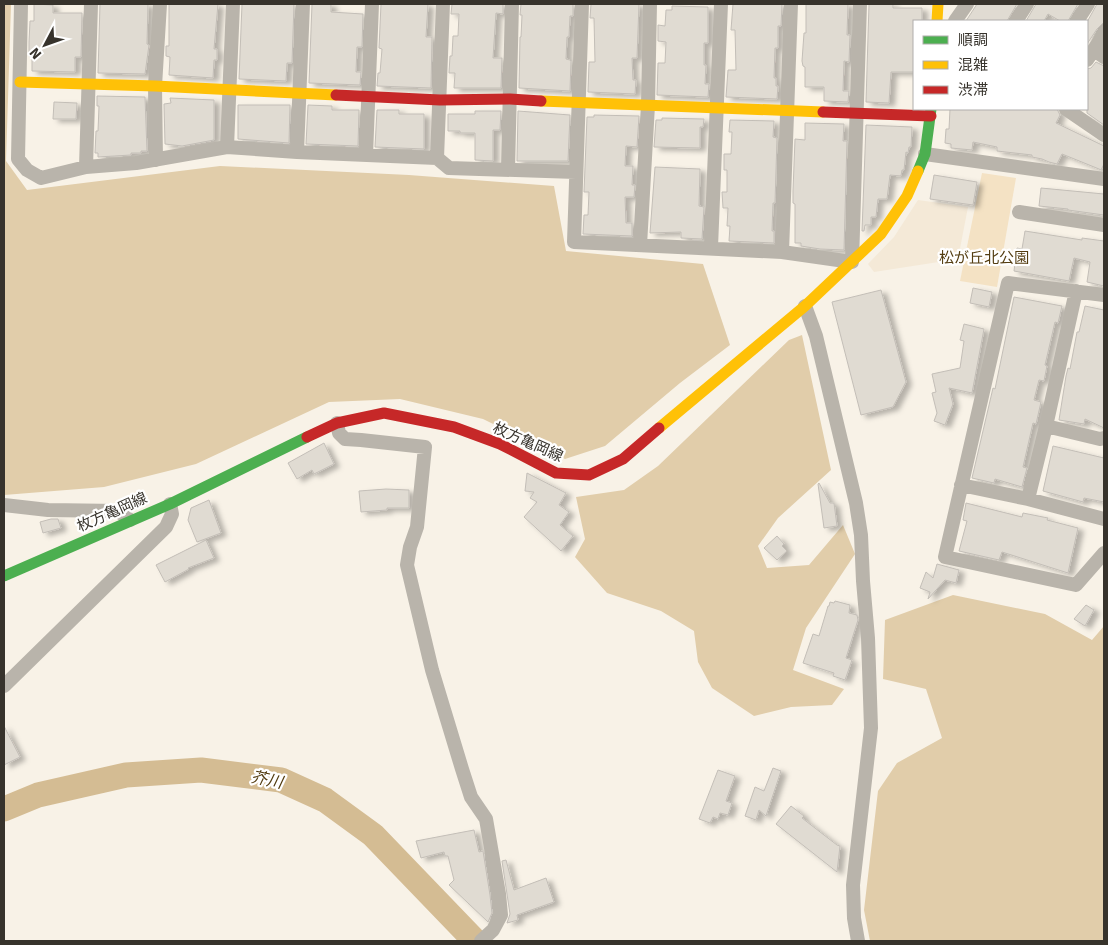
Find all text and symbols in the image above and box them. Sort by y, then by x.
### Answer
north arrow [20,20,70,70]
legend [913,20,1088,110]
text: 順調 [958,31,988,49]
text: N [26,44,45,62]
text: 混雑 [958,56,988,74]
text: 渋滞 [958,81,988,99]
park label: 松が丘北公園 [939,249,1029,267]
street label: 枚方亀岡線 [490,419,566,465]
street label: 枚方亀岡線 [74,489,150,535]
water label: 芥川 [249,767,286,793]

